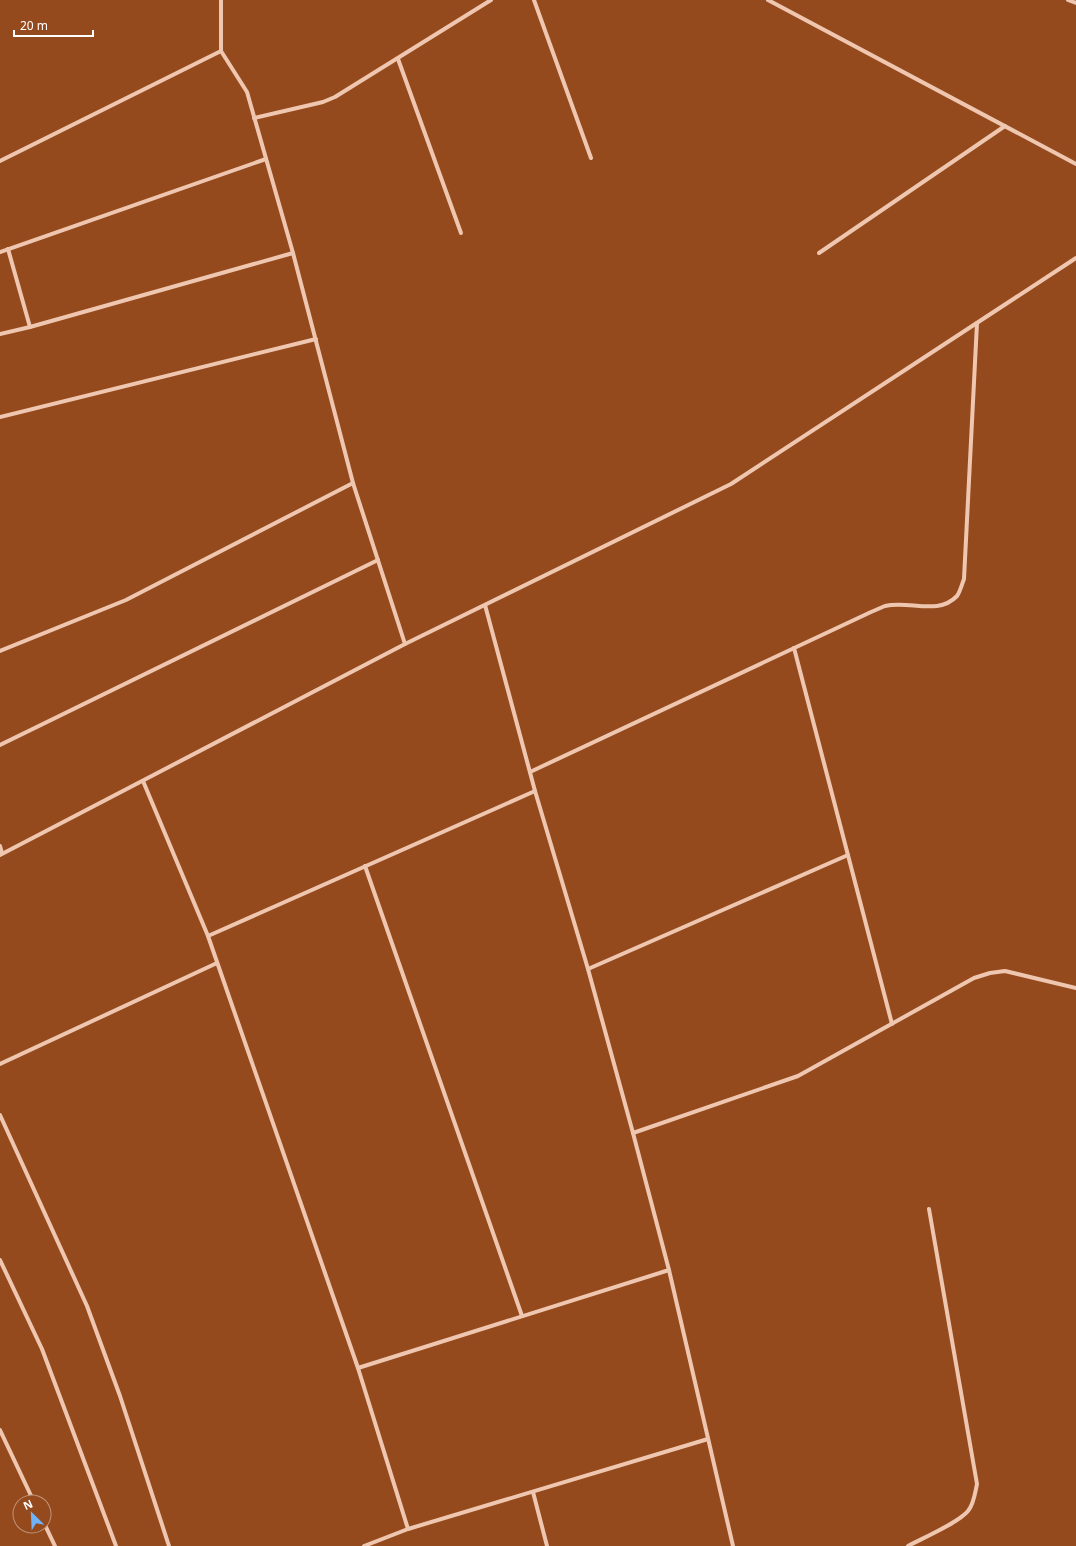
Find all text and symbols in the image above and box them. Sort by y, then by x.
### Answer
scale bar [14,12,93,38]
text: 20 m [20,17,48,34]
north arrow [12,1494,52,1534]
text: N [21,1496,35,1513]

